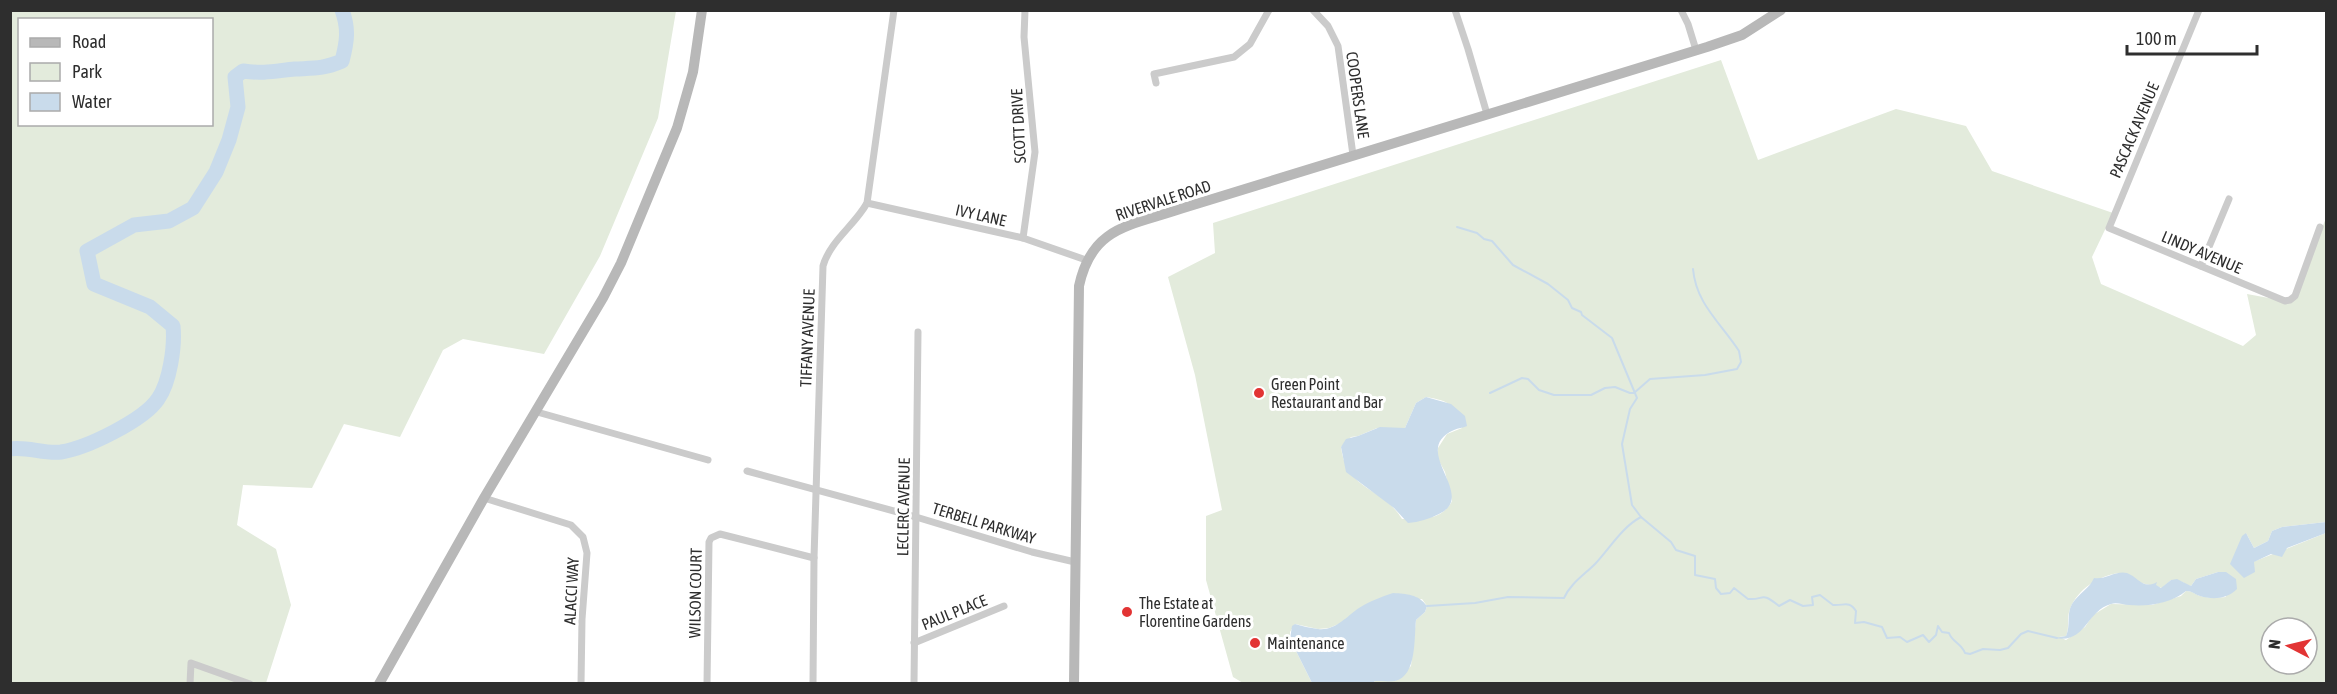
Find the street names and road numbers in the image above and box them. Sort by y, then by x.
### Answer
street label: COOPERS LANE [1343,50,1373,140]
street label: PASCACK AVENUE [2106,79,2162,180]
street label: SCOTT DRIVE [1007,88,1029,164]
street label: RIVERVALE ROAD [1113,176,1213,224]
street label: IVY LANE [954,200,1008,230]
street label: LINDY AVENUE [2159,227,2245,277]
street label: TIFFANY AVENUE [796,288,818,387]
street label: LECLERC AVENUE [893,458,913,556]
street label: TERBELL PARKWAY [930,499,1039,548]
street label: WILSON COURT [685,548,705,638]
street label: ALACCI WAY [560,556,582,625]
street label: PAUL PLACE [919,591,989,633]

